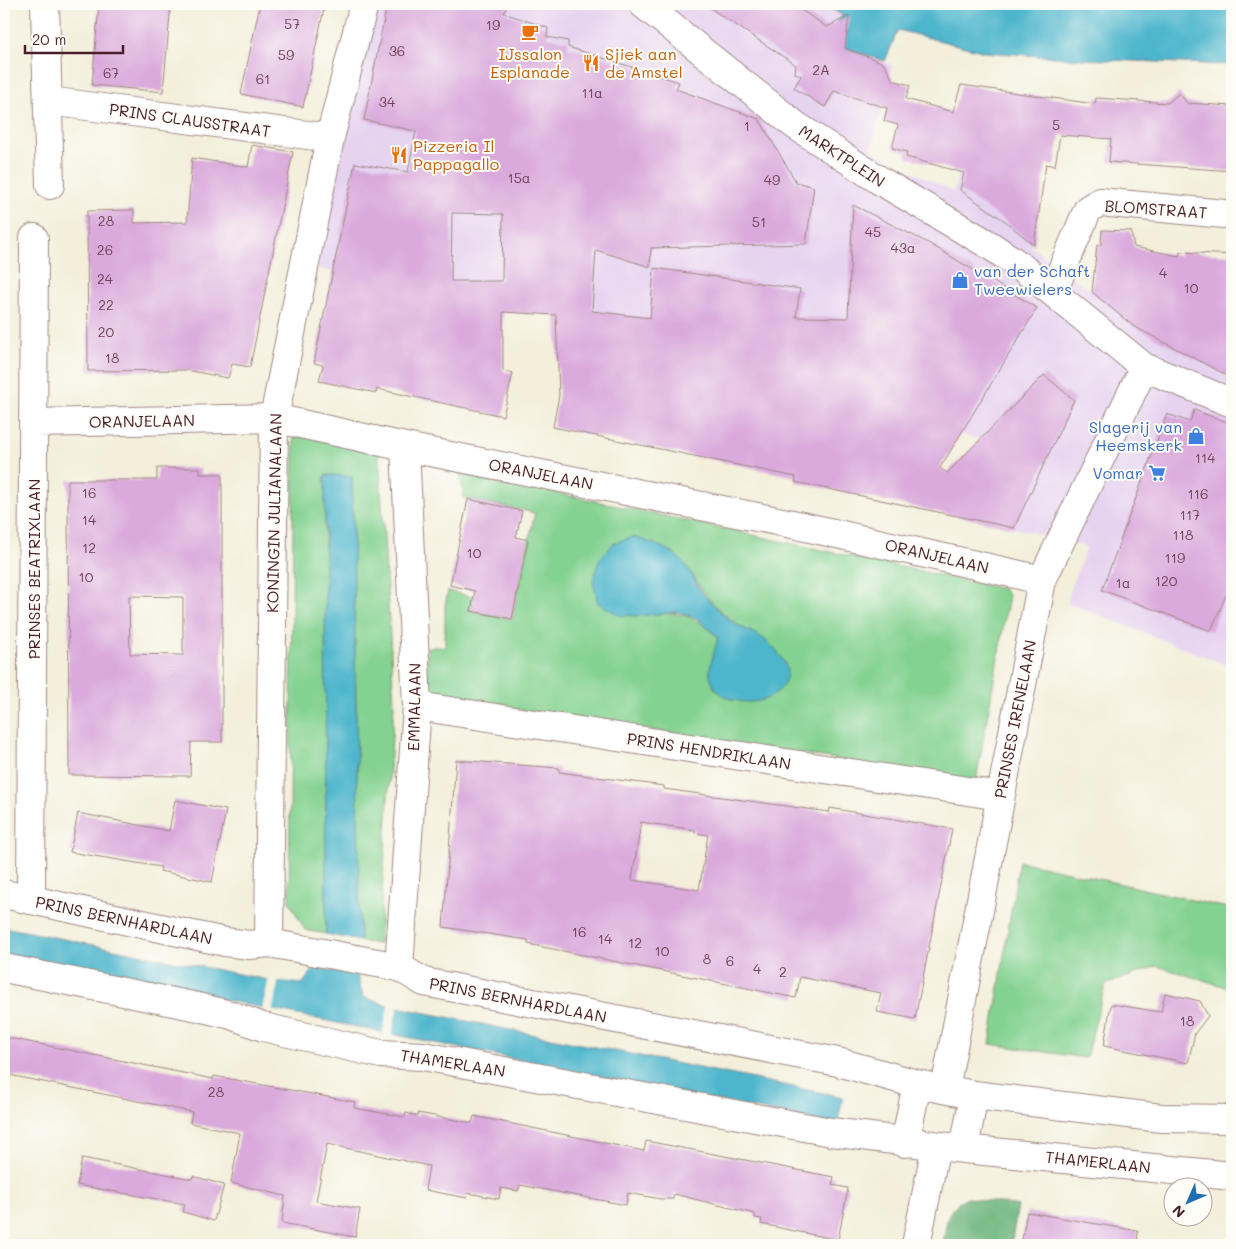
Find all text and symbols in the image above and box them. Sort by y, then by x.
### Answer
house number: 57 [284,14,300,33]
house number: 19 [486,15,500,34]
scale bar [25,22,122,54]
cafe icon: IJssalon Esplanade [520,22,540,42]
text: 20 m [32,29,66,49]
house number: 36 [389,41,405,60]
place label: IJssalon Esplanade [490,43,570,82]
place label: Sjiek aan de Amstel [605,43,683,82]
house number: 59 [278,45,294,64]
restaurant icon: Sjiek aan de Amstel [581,53,601,73]
house number: 2A [812,60,830,79]
house number: 67 [103,63,119,82]
house number: 61 [256,69,270,88]
house number: 11a [581,83,603,102]
house number: 34 [379,92,396,111]
street label: PRINS CLAUSSTRAAT [108,98,272,141]
house number: 5 [1052,115,1060,134]
house number: 1 [744,116,750,135]
street label: MARKTPLEIN [795,120,889,191]
place label: Pizzeria Il Pappagallo [413,135,499,174]
restaurant icon: Pizzeria Il Pappagallo [389,145,409,165]
house number: 15a [507,168,531,187]
house number: 49 [764,170,780,189]
street label: BLOMSTRAAT [1104,194,1208,223]
house number: 28 [98,211,114,230]
house number: 51 [752,212,766,231]
house number: 45 [865,222,881,241]
house number: 43a [890,238,916,257]
house number: 26 [97,240,113,259]
place label: van der Schaft Tweewielers [974,260,1090,299]
house number: 4 [1159,263,1168,282]
house number: 24 [97,269,114,288]
shop icon: van der Schaft Tweewielers [950,270,970,290]
house number: 10 [1184,278,1199,297]
house number: 22 [98,295,114,314]
house number: 20 [98,322,115,341]
house number: 18 [105,348,119,367]
street label: ORANJELAAN [89,409,195,432]
street label: KONINGIN JULIANALAAN [261,413,286,613]
place label: Slagerij van Heemskerk [1089,416,1182,455]
shop icon: Slagerij van Heemskerk [1186,426,1206,446]
house number: 114 [1195,448,1216,467]
street label: ORANJELAAN [487,453,595,494]
place label: Vomar [1092,462,1143,483]
supermarket icon: Vomar [1147,463,1167,483]
street label: PRINSES BEATRIXLAAN [23,479,44,659]
house number: 16 [82,483,96,502]
house number: 116 [1188,484,1208,503]
house number: 117 [1180,505,1200,524]
house number: 14 [82,510,97,529]
house number: 118 [1173,525,1194,544]
street label: ORANJELAAN [883,533,991,578]
house number: 12 [82,538,96,557]
house number: 10 [467,543,482,562]
house number: 119 [1165,548,1185,567]
house number: 10 [79,567,94,586]
house number: 120 [1155,571,1178,590]
house number: 1a [1116,573,1130,592]
street label: PRINSES IRENELAAN [989,638,1040,800]
street label: EMMALAAN [402,663,425,751]
street label: PRINS HENDRIKLAAN [626,727,793,774]
street label: PRINS BERNHARDLAAN [34,891,214,949]
house number: 16 [572,922,586,941]
house number: 14 [598,929,613,948]
house number: 12 [628,933,642,952]
house number: 10 [655,941,670,960]
house number: 8 [703,949,711,968]
house number: 6 [726,951,734,970]
house number: 4 [753,959,762,978]
house number: 2 [779,962,787,981]
street label: PRINS BERNHARDLAAN [428,972,609,1027]
house number: 18 [1180,1011,1194,1030]
street label: THAMERLAAN [399,1044,507,1081]
house number: 28 [208,1082,224,1101]
street label: THAMERLAAN [1044,1146,1152,1177]
north arrow [1164,1176,1214,1226]
text: N [1168,1201,1189,1222]

